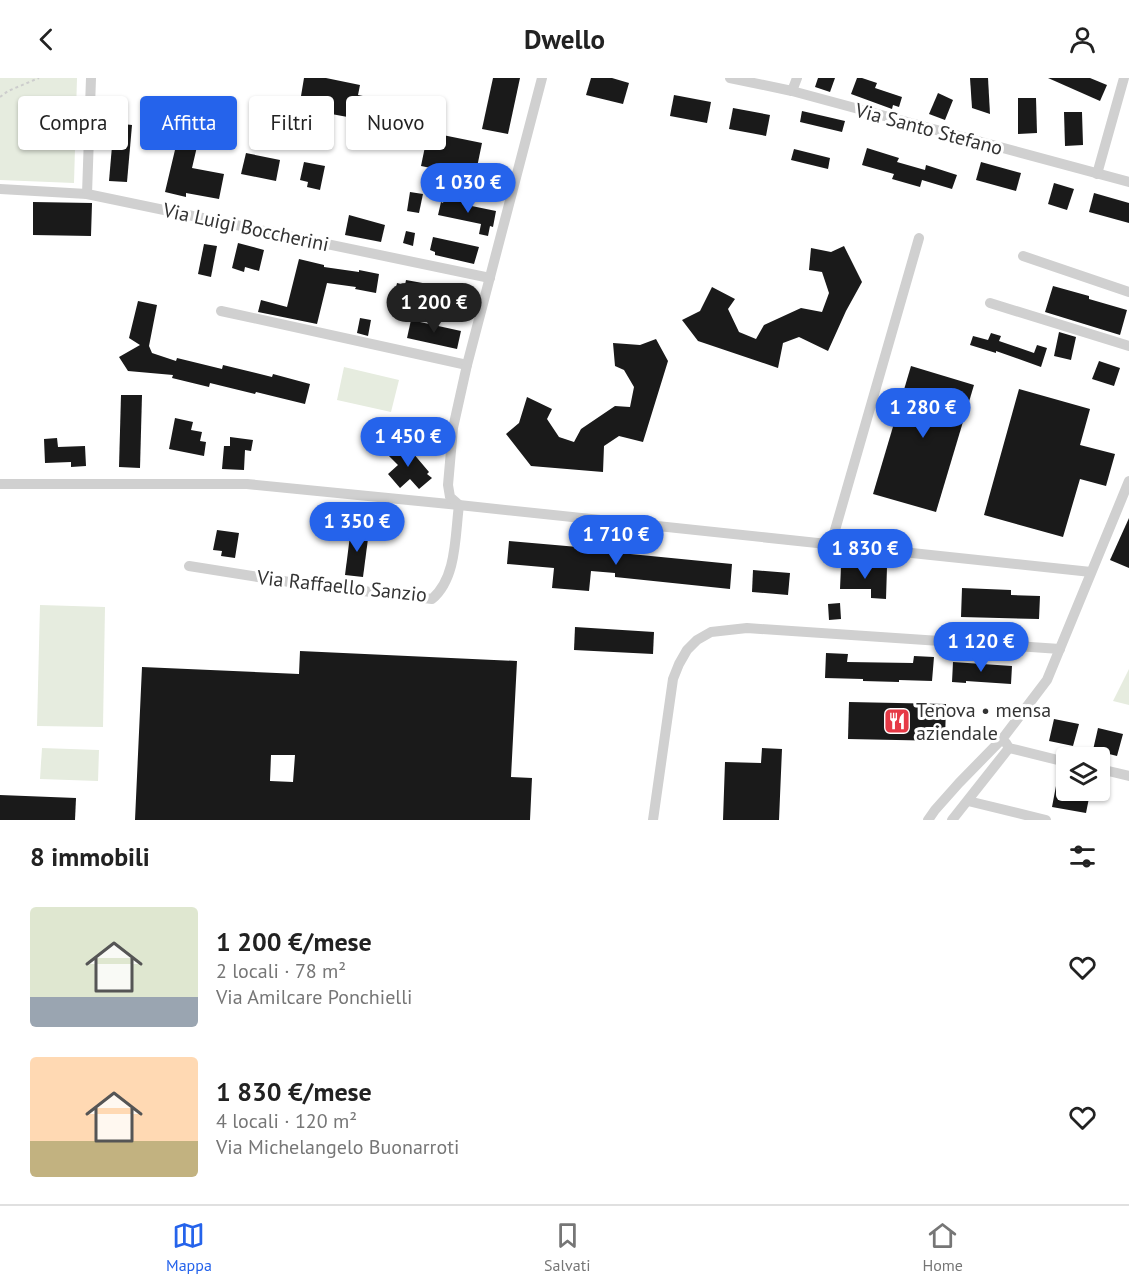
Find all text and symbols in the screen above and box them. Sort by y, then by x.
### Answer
text: Dwello [524,22,605,56]
icon: back [30,23,63,56]
icon: person [1066,23,1099,56]
chip: Compra [18,96,128,150]
chip: Affitta [140,96,237,150]
chip: Filtri [249,96,334,150]
chip: Nuovo [346,96,446,150]
street label: Via Santo Stefano [852,97,1005,161]
pin: 1 030 € [413,163,523,214]
text: 1 030 € [435,169,501,195]
street label: Via Luigi Boccherini [160,197,331,257]
pin: 1 200 € [379,283,489,334]
text: 1 200 € [401,289,467,315]
pin: 1 280 € [868,388,978,439]
text: 1 280 € [890,394,956,420]
pin: 1 450 € [353,417,463,468]
text: 1 450 € [375,423,441,449]
pin: 1 350 € [302,502,412,553]
text: 1 350 € [324,508,390,534]
pin: 1 710 € [561,515,671,566]
text: 1 710 € [583,521,649,547]
pin: 1 830 € [810,529,920,580]
text: 1 830 € [832,535,898,561]
street label: Via Raffaello Sanzio [255,564,428,608]
pin: 1 120 € [926,622,1036,673]
text: 1 120 € [948,628,1014,654]
place label: Tenova • mensa aziendale [916,697,1051,746]
restaurant icon: Tenova • mensa aziendale [882,706,912,736]
map controls [1056,747,1110,801]
button: layers [1056,747,1110,801]
text: 8 immobili [30,840,150,873]
icon: filters [1066,840,1099,873]
text: 1 200 €/mese [216,925,372,958]
icon: home [78,931,150,1003]
icon: heart [1066,951,1099,984]
text: 2 locali · 78 m² [216,958,346,984]
text: Via Amilcare Ponchielli [216,984,412,1010]
text: 1 830 €/mese [216,1075,372,1108]
icon: home [78,1081,150,1153]
icon: heart [1066,1101,1099,1134]
text: 4 locali · 120 m² [216,1108,357,1134]
text: Via Michelangelo Buonarroti [216,1134,459,1160]
tab: Mappa [166,1219,212,1275]
tab: Salvati [544,1219,590,1275]
tab: Home [923,1219,963,1275]

